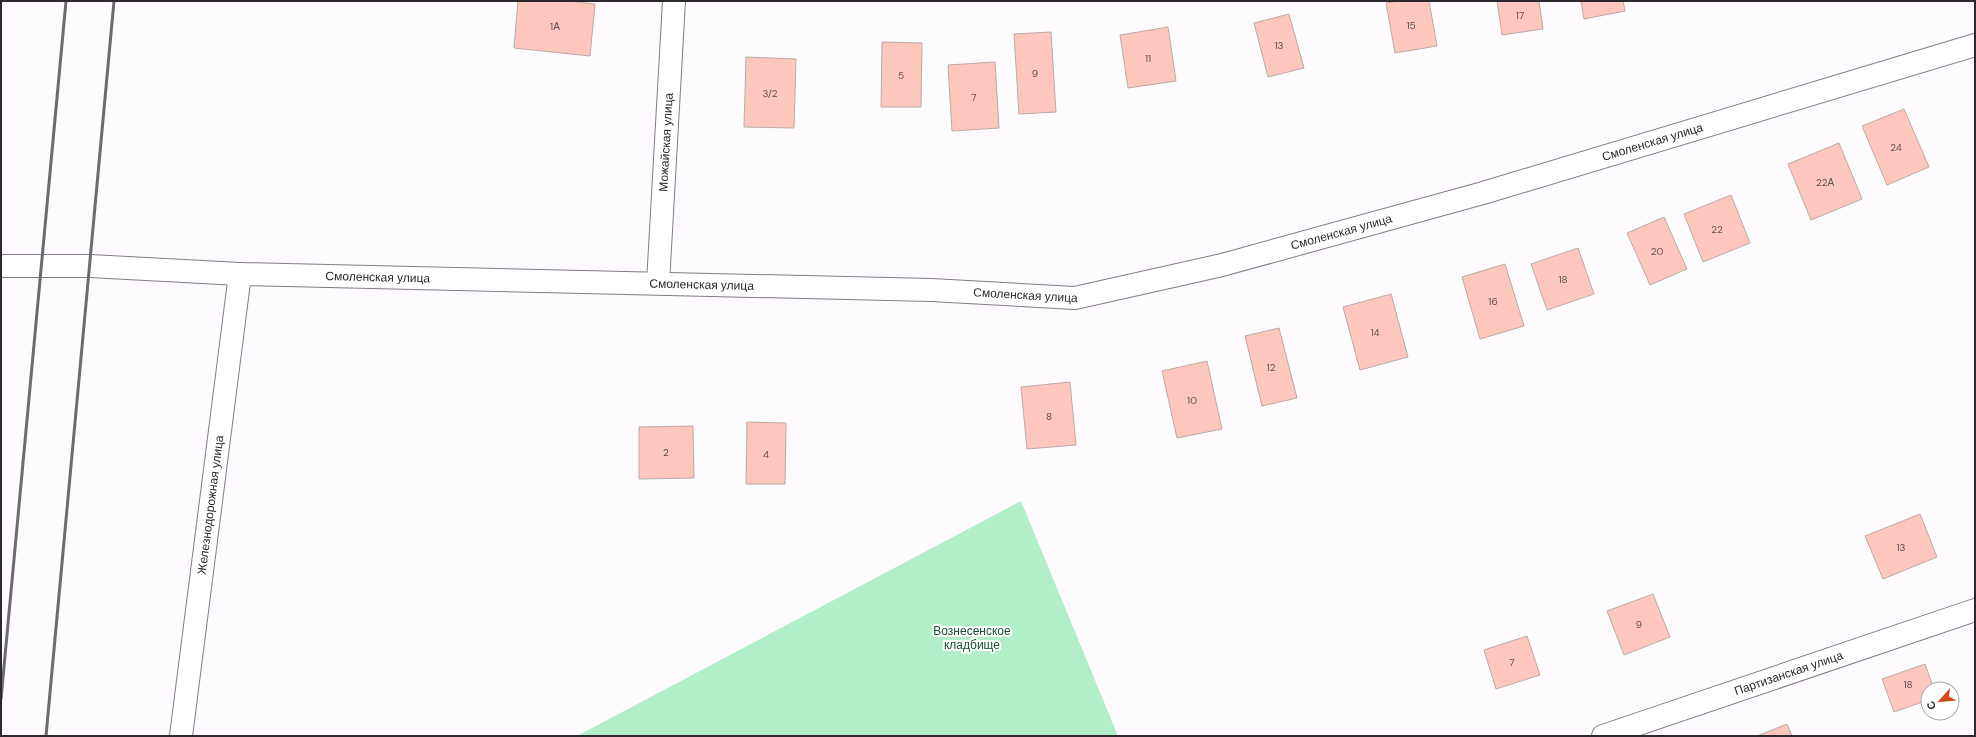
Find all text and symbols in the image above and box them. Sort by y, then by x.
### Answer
house number: 17 [1516,9,1524,22]
house number: 15 [1406,19,1416,32]
house number: 1А [550,20,560,33]
house number: 13 [1274,39,1284,52]
house number: 11 [1145,52,1151,65]
house number: 9 [1032,67,1038,80]
house number: 5 [898,69,904,82]
house number: 3/2 [762,87,778,100]
house number: 7 [971,91,977,104]
street label: Можайская улица [655,92,677,192]
street label: Смоленская улица [1600,119,1705,165]
house number: 24 [1890,141,1902,154]
house number: 22А [1816,176,1834,189]
street label: Смоленская улица [1289,210,1394,254]
house number: 22 [1711,223,1723,236]
house number: 20 [1651,245,1663,258]
street label: Смоленская улица [325,268,431,286]
house number: 18 [1558,273,1568,286]
street label: Смоленская улица [649,275,754,294]
street label: Смоленская улица [973,284,1078,306]
house number: 16 [1488,295,1498,308]
house number: 14 [1370,326,1380,339]
house number: 12 [1267,361,1276,374]
house number: 10 [1187,394,1197,407]
house number: 8 [1046,410,1052,423]
street label: Железнодорожная улица [194,434,227,575]
house number: 2 [663,446,669,459]
house number: 4 [763,448,769,461]
house number: 13 [1896,541,1906,554]
house number: 9 [1636,618,1642,631]
park label: Вознесенское кладбище [933,623,1011,653]
street label: Партизанская улица [1732,647,1845,699]
house number: 7 [1509,656,1515,669]
house number: 18 [1903,678,1913,691]
north arrow [1920,681,1960,721]
text: С [1923,699,1939,712]

